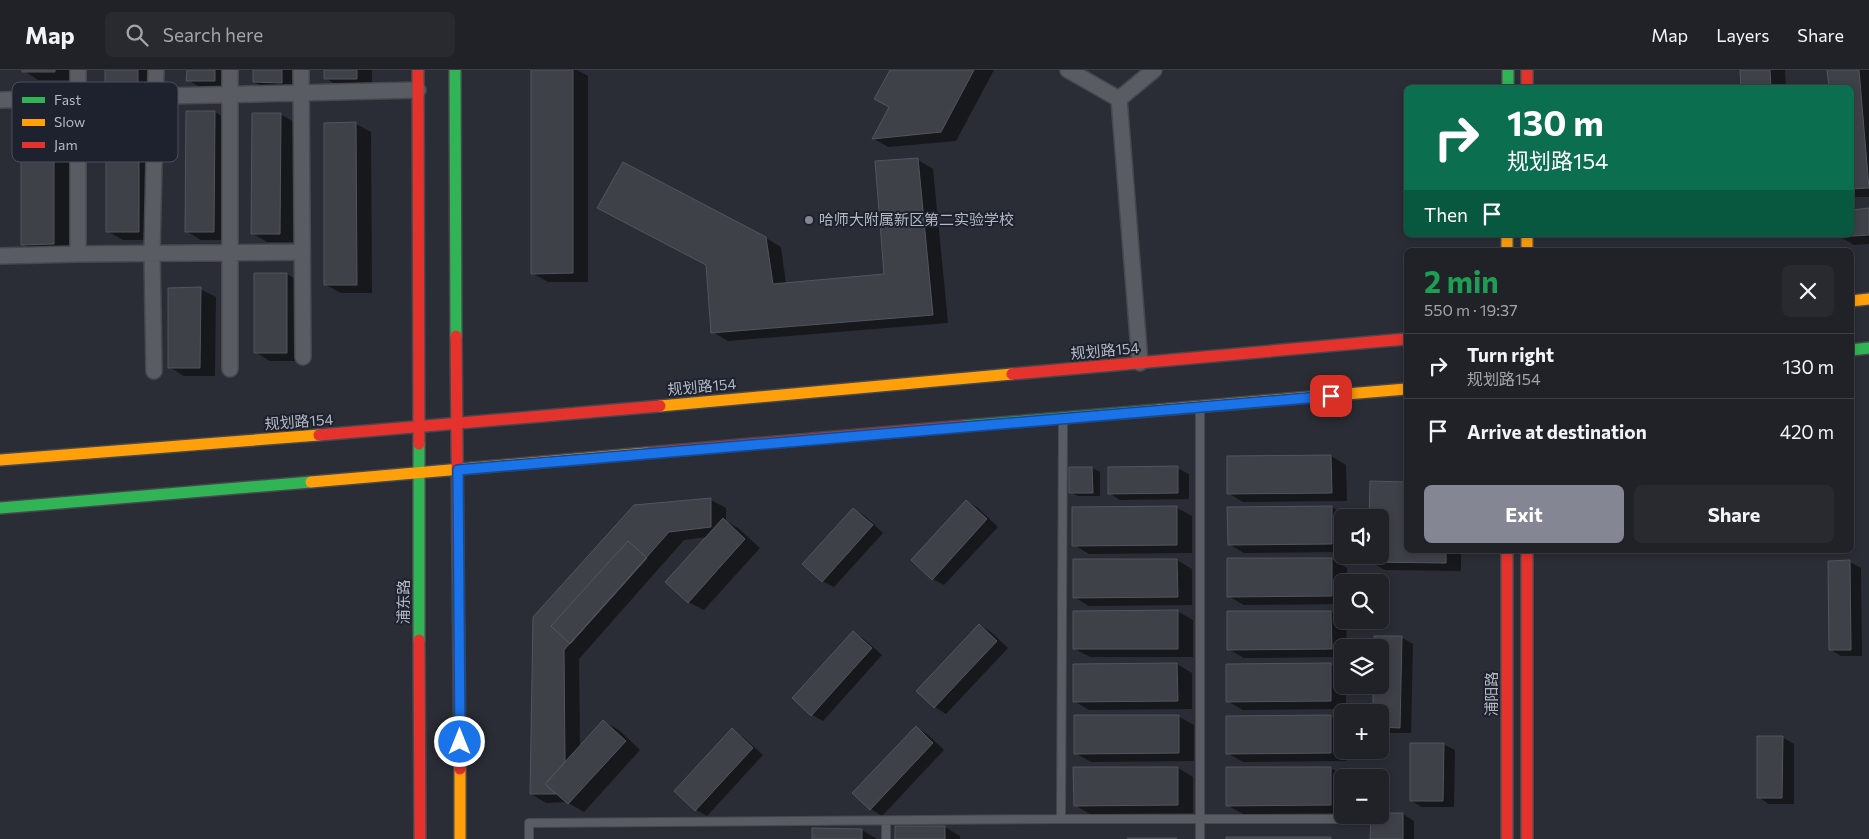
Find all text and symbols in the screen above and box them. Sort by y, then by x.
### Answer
search box [105,12,455,57]
text: Map [25,20,75,49]
icon: search [123,21,151,49]
text: Search here [163,23,263,46]
text: Map [1651,24,1688,46]
text: Layers [1716,24,1769,46]
text: Share [1797,24,1844,46]
legend [12,82,178,162]
text: Fast [54,91,81,108]
text: 130 m [1507,100,1604,143]
icon: right [1424,105,1489,170]
text: Slow [54,113,85,130]
text: Jam [54,136,78,153]
text: 规划路154 [1507,147,1608,174]
icon: arrive [1478,200,1506,228]
text: Then [1424,203,1468,226]
place label: 哈师大附属新区第二实验学校 [819,210,1014,228]
marker: 哈师大附属新区第二实验学校 [803,214,815,226]
text: 2 min [1424,262,1499,299]
button: close [1782,265,1834,317]
text: 550 m · 19:37 [1424,300,1518,319]
street label: 规划路154 [1070,338,1140,362]
text: Turn right [1467,343,1554,366]
icon: right [1424,352,1452,380]
text: 130 m [1782,355,1834,378]
text: 规划路154 [1467,369,1541,388]
street label: 规划路154 [667,374,737,398]
pin [1310,375,1352,417]
icon: arrive [1317,382,1345,410]
street label: 规划路154 [264,410,334,432]
icon: arrive [1424,417,1452,445]
text: Arrive at destination [1467,420,1647,443]
text: 420 m [1780,420,1834,443]
button: Exit [1424,485,1624,543]
button: Share [1634,485,1834,543]
map controls [1334,509,1389,824]
button: sound [1334,509,1389,564]
button: search [1334,574,1389,629]
street label: 浦东路 [394,579,412,625]
button: layers [1334,639,1389,694]
street label: 浦阳路 [1482,671,1500,717]
button: + [1334,704,1389,759]
position arrow [433,715,485,767]
button: − [1334,769,1389,824]

